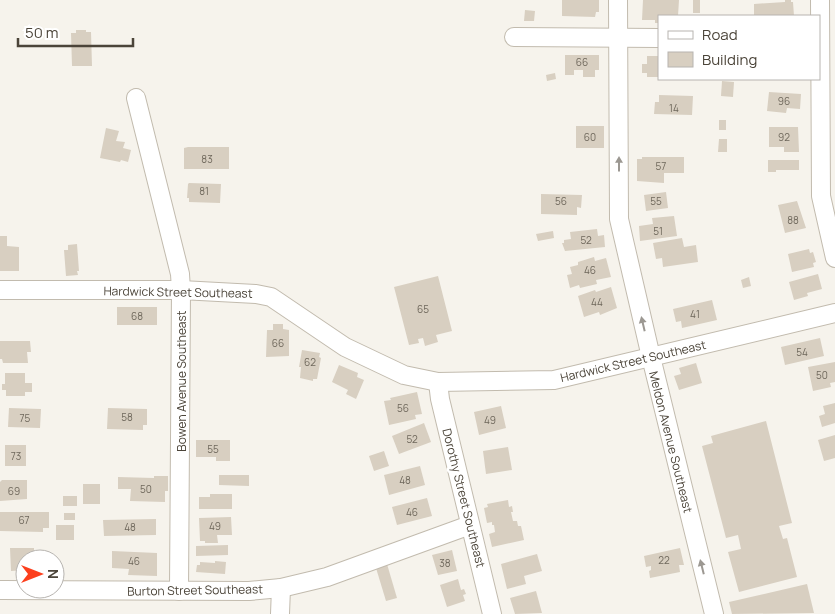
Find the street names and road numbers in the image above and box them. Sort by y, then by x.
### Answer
street label: Hardwick Street Southeast [103,282,253,302]
street label: Bowen Avenue Southeast [173,310,190,452]
street label: Hardwick Street Southeast [558,336,708,386]
street label: Meldon Avenue Southeast [645,369,697,515]
street label: Dorothy Street Southeast [438,427,490,570]
street label: Burton Street Southeast [127,580,263,600]

